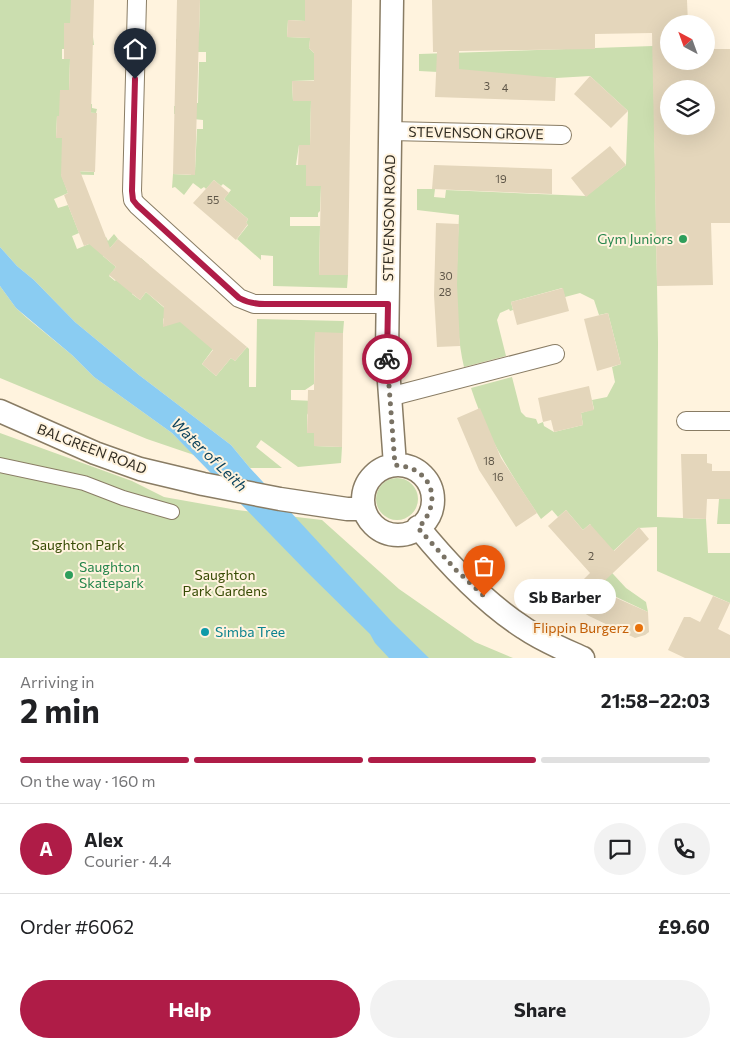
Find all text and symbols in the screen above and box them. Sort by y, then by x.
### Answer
north arrow [660,15,715,70]
map controls [660,15,715,135]
pin [114,28,156,79]
icon: home [121,35,149,63]
house number: 3 [484,79,490,92]
button: layers [660,80,715,135]
house number: 4 [502,81,509,94]
street label: STEVENSON GROVE [408,123,544,142]
street label: STEVENSON ROAD [379,154,398,282]
house number: 19 [495,172,507,185]
house number: 55 [207,193,219,206]
place label: Gym Juniors [597,230,673,247]
marker: Gym Juniors [677,233,689,245]
house number: 30 [439,269,453,282]
house number: 28 [439,285,452,298]
courier [362,334,412,384]
icon: bike [373,345,401,373]
water label: Water of Leith [168,414,251,495]
street label: BALGREEN ROAD [35,420,149,477]
house number: 18 [483,454,495,467]
house number: 16 [492,470,504,483]
park label: Saughton Park [32,536,125,553]
pin [463,545,505,596]
house number: 2 [588,549,594,562]
icon: bag [470,552,498,580]
place label: Saughton Skatepark [79,558,144,591]
park label: Saughton Park Gardens [183,566,267,599]
marker: Saughton Skatepark [63,569,75,581]
callout: Sb Barber [514,578,616,614]
text: Sb Barber [529,587,601,606]
place label: Flippin Burgerz [533,619,629,636]
marker: Flippin Burgerz [633,622,645,634]
place label: Simba Tree [215,623,285,640]
marker: Simba Tree [199,626,211,638]
text: Arriving in [20,672,94,691]
text: 21:58–22:03 [601,689,710,712]
text: 2 min [20,690,100,730]
text: On the way · 160 m [20,771,156,790]
button: chat [594,823,646,875]
button: phone [658,823,710,875]
text: Alex [84,828,124,851]
text: A [39,837,53,860]
text: Courier · 4.4 [84,851,171,870]
text: Order #6062 [20,915,134,938]
text: £9.60 [658,915,710,938]
button: Help [20,980,360,1038]
button: Share [370,980,710,1038]

